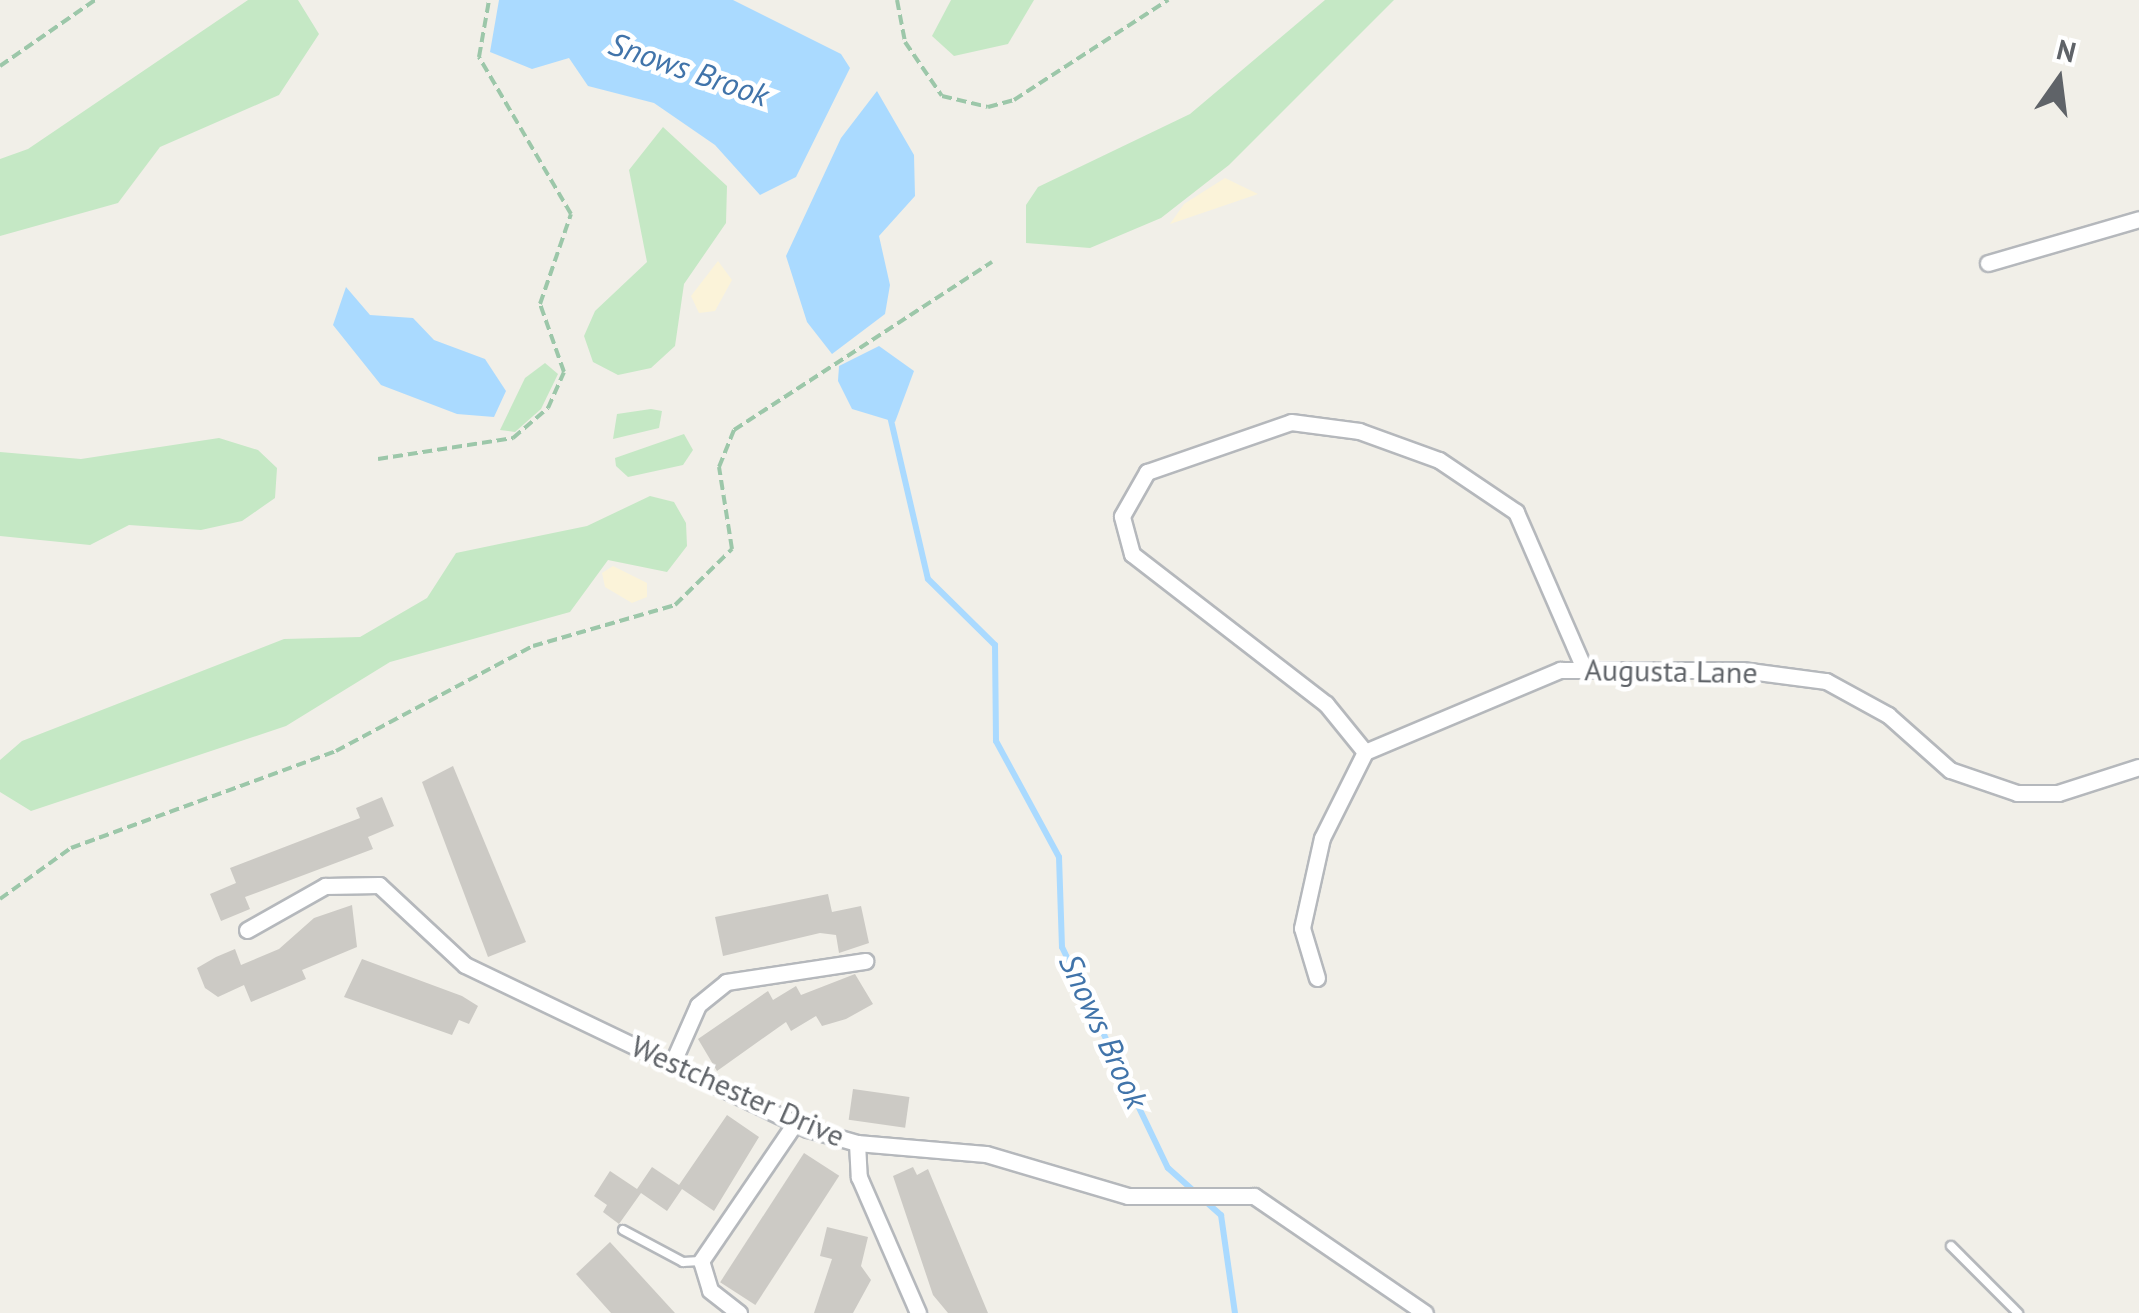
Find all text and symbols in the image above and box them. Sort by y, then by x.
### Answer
water label: Snows Brook [604,24,774,114]
north arrow [2009,30,2109,130]
text: N [2053,30,2080,71]
street label: Augusta Lane [1584,651,1758,691]
water label: Snows Brook [1051,948,1157,1114]
street label: Westchester Drive [626,1028,850,1154]

